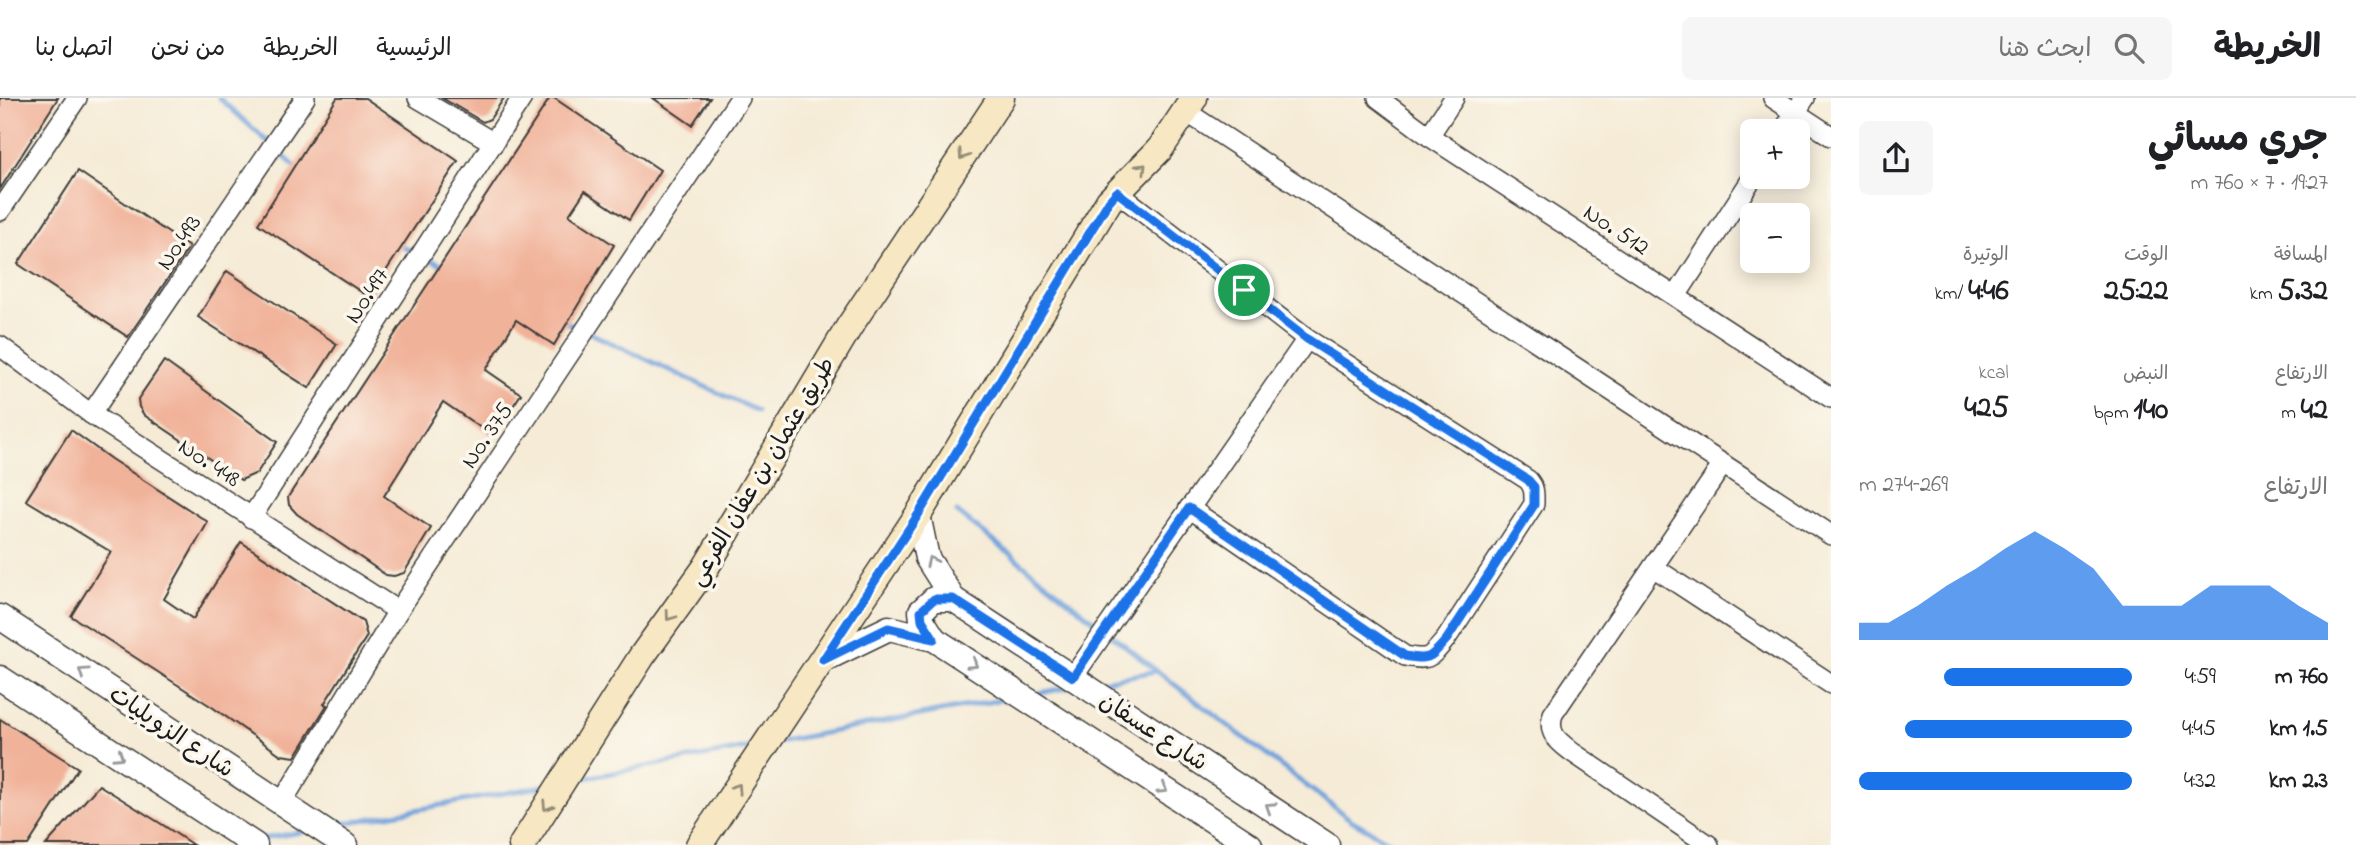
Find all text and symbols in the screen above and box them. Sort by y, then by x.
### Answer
search box [1682,17,2172,80]
text: الخريطة [2214,25,2321,73]
icon: search [2110,29,2148,67]
text: ابحث هنا [1998,31,2092,69]
text: اتصل بنا [35,32,113,67]
text: من نحن [151,32,225,67]
text: الخريطة [263,32,338,67]
text: الرئيسية [376,32,452,67]
text: جري مسائي [2148,113,2328,169]
map controls [1740,119,1810,273]
button: + [1740,119,1810,189]
button: share [1859,121,1933,195]
one-way arrow [959,147,971,160]
one-way arrow [1133,163,1146,176]
text: 19:27 · 7 × 760 m [2191,167,2328,200]
street label: No. 512 [1576,197,1656,266]
button: − [1740,203,1810,273]
street label: No.493 [149,208,212,278]
text: الوتيرة [1963,242,2009,269]
text: الوقت [2124,242,2168,269]
text: المسافة [2274,242,2328,269]
pin [1214,260,1274,320]
street label: No.497 [337,261,399,331]
text: 4:46 [1968,270,2009,314]
text: 25:22 [2104,270,2168,314]
text: 5.32 [2277,270,2328,314]
icon: arrive [1225,271,1263,309]
text: /km [1934,281,1968,308]
text: km [2250,281,2277,308]
street label: طريق عثمان بن عفان الفرعي [681,351,846,594]
text: kcal [1978,360,2009,387]
text: النبض [2123,361,2168,388]
text: الارتفاع [2275,361,2328,388]
text: 425 [1964,387,2009,431]
text: 140 [2133,389,2168,433]
text: 42 [2301,389,2328,433]
street label: No. 375 [453,396,523,476]
text: bpm [2094,400,2133,427]
text: m [2281,400,2301,427]
street label: No. 448 [170,431,247,497]
text: 269–274 m [1859,469,1948,502]
text: الارتفاع [2264,472,2328,505]
one-way arrow [925,556,939,568]
one-way arrow [666,608,679,620]
one-way arrow [965,656,978,668]
text: 4:59 [2184,661,2216,694]
text: 760 m [2275,661,2328,694]
one-way arrow [78,667,91,680]
street label: شارع الزويليات [101,678,240,788]
street label: شارع عسفان [1091,685,1214,781]
text: 4:45 [2182,713,2216,746]
text: 1.5 km [2269,713,2328,746]
one-way arrow [111,748,124,761]
text: 4:32 [2184,765,2216,798]
text: 2.3 km [2269,765,2328,798]
one-way arrow [1156,780,1169,793]
one-way arrow [729,783,741,796]
one-way arrow [542,799,555,812]
one-way arrow [1265,803,1278,816]

